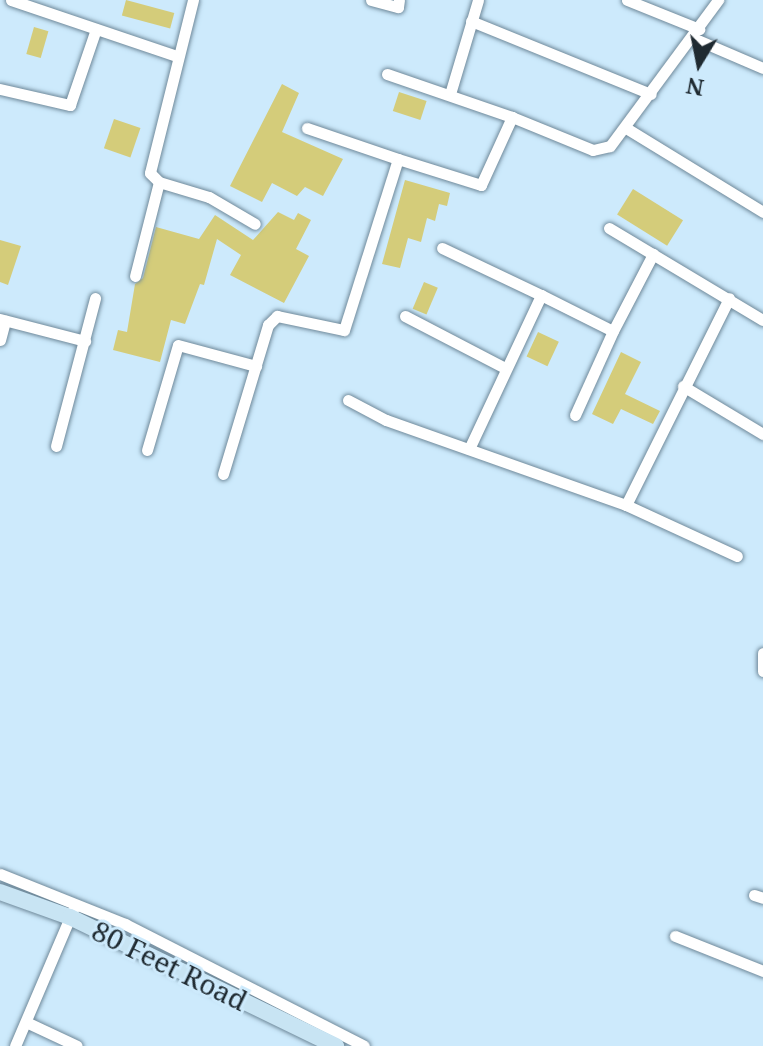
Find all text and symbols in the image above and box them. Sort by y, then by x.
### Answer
north arrow [659,24,739,104]
text: N [684,71,706,104]
street label: 80 Feet Road [87,913,253,1017]

